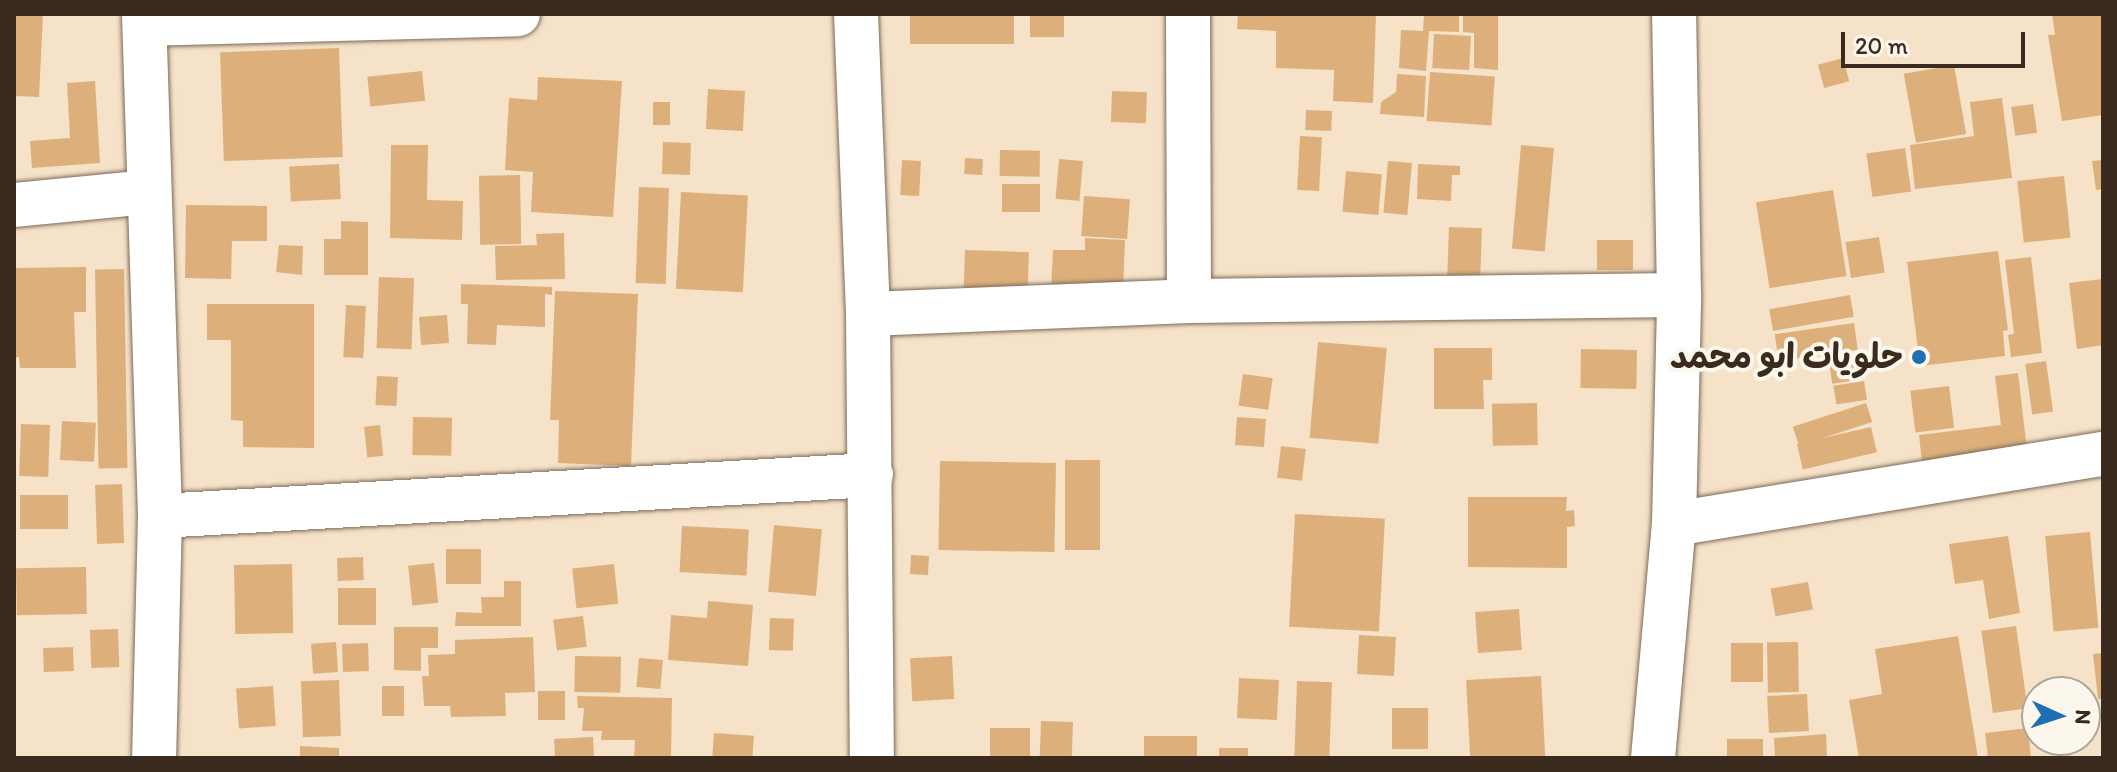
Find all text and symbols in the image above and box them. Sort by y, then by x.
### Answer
scale bar [1845,16,2029,66]
text: 20 m [1855,31,1908,60]
place label: حلويات ابو محمد [1670,337,1903,377]
marker: حلويات ابو محمد [1910,348,1928,366]
north arrow [2021,676,2101,756]
text: N [2070,709,2097,725]

